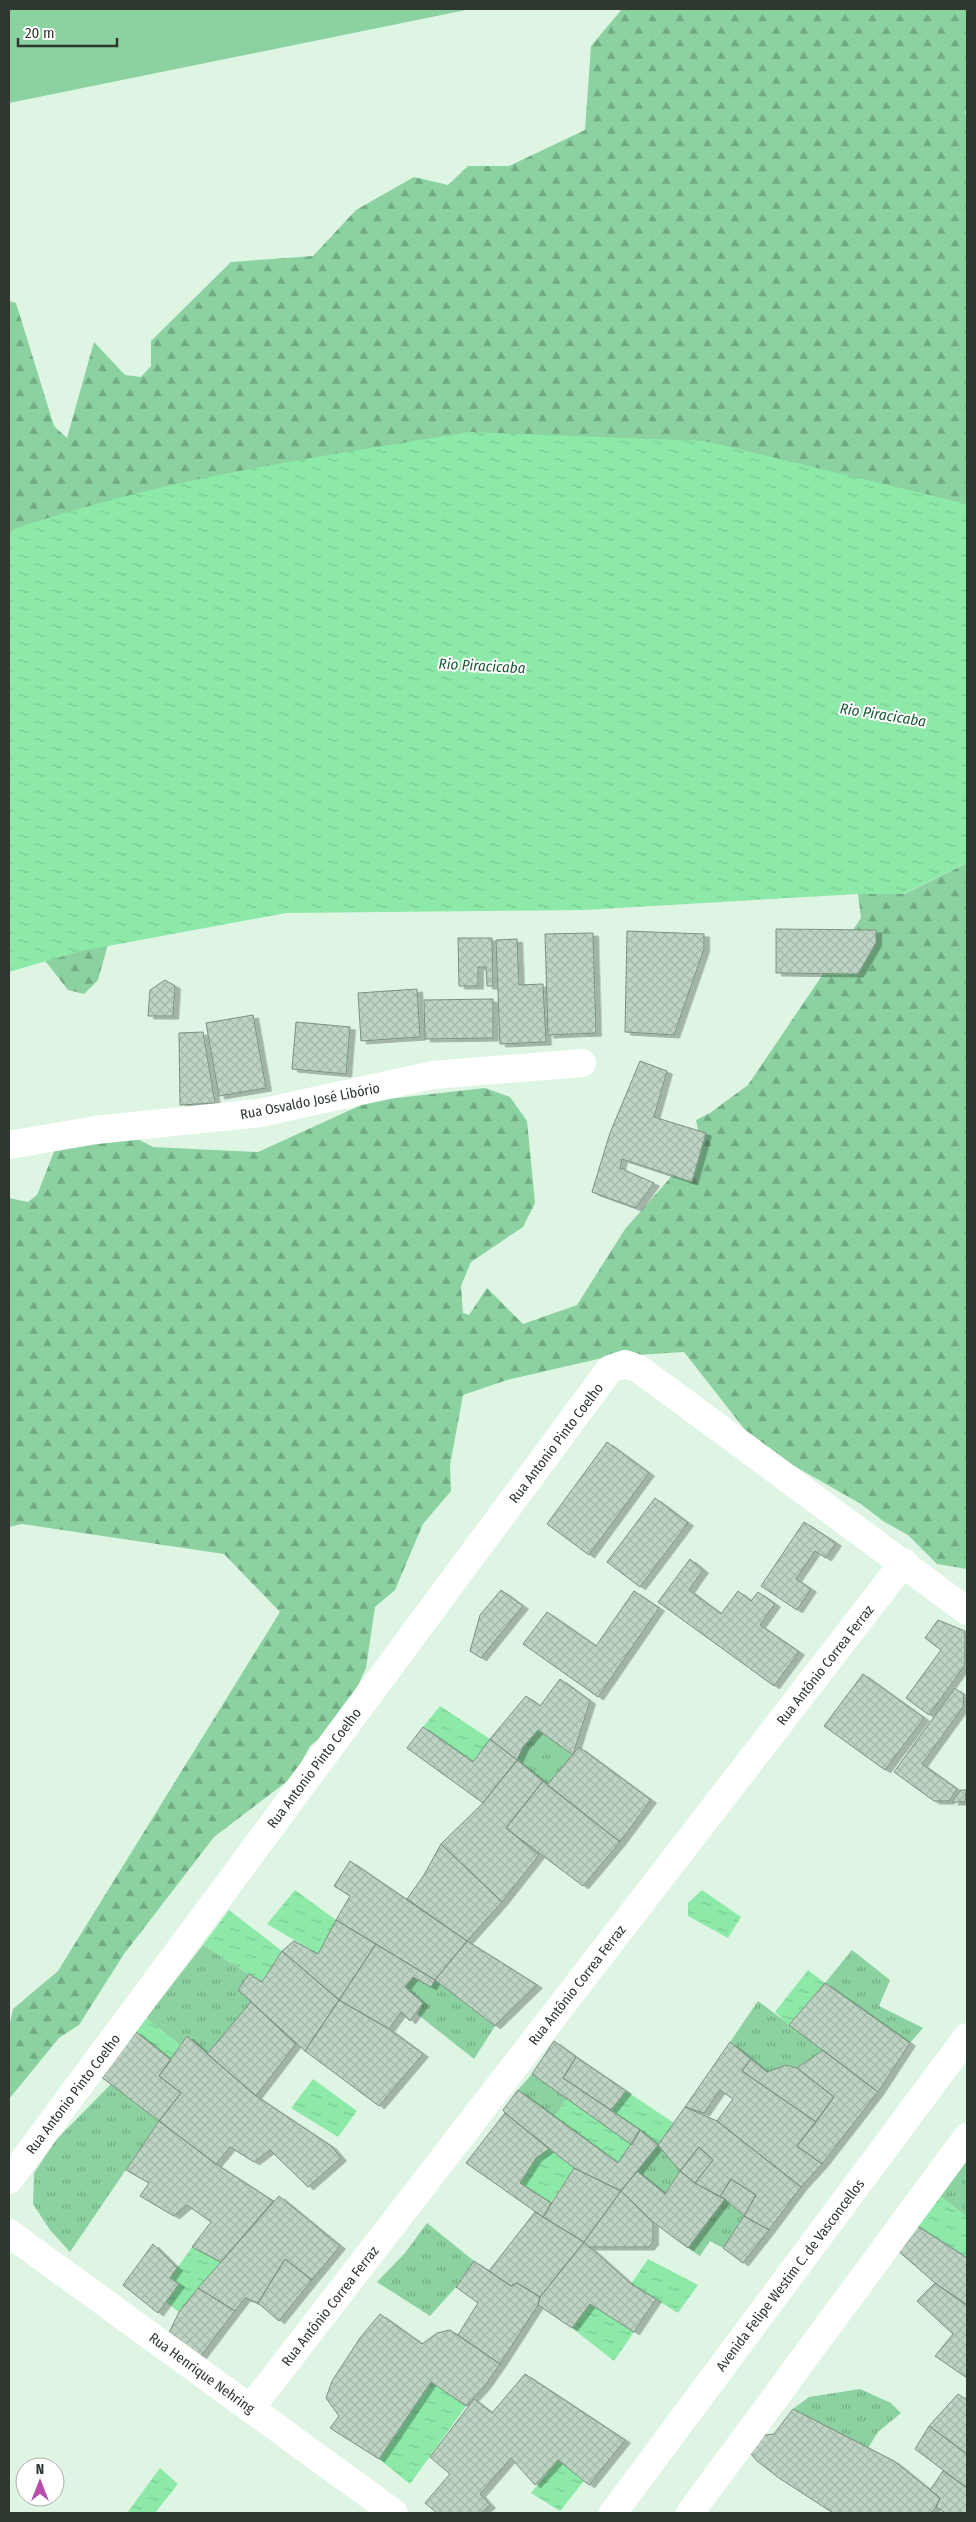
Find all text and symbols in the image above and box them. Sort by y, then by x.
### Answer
scale bar [18,15,116,47]
text: 20 m [25,24,55,42]
water label: Rio Piracicaba [438,655,526,677]
water label: Rio Piracicaba [839,699,928,731]
street label: Rua Osvaldo José Libório [239,1080,381,1123]
street label: Rua Antonio Pinto Coelho [506,1380,607,1507]
street label: Rua Antônio Correa Ferraz [773,1601,878,1729]
street label: Rua Antonio Pinto Coelho [264,1705,365,1832]
street label: Rua Antônio Correa Ferraz [525,1921,630,2049]
street label: Rua Antonio Pinto Coelho [23,2031,124,2158]
street label: Avenida Felipe Westim C. de Vasconcellos [713,2176,868,2375]
street label: Rua Antônio Correa Ferraz [278,2242,383,2370]
street label: Rua Henrique Nehring [146,2329,258,2418]
north arrow [15,2457,65,2507]
text: N [36,2461,44,2478]

